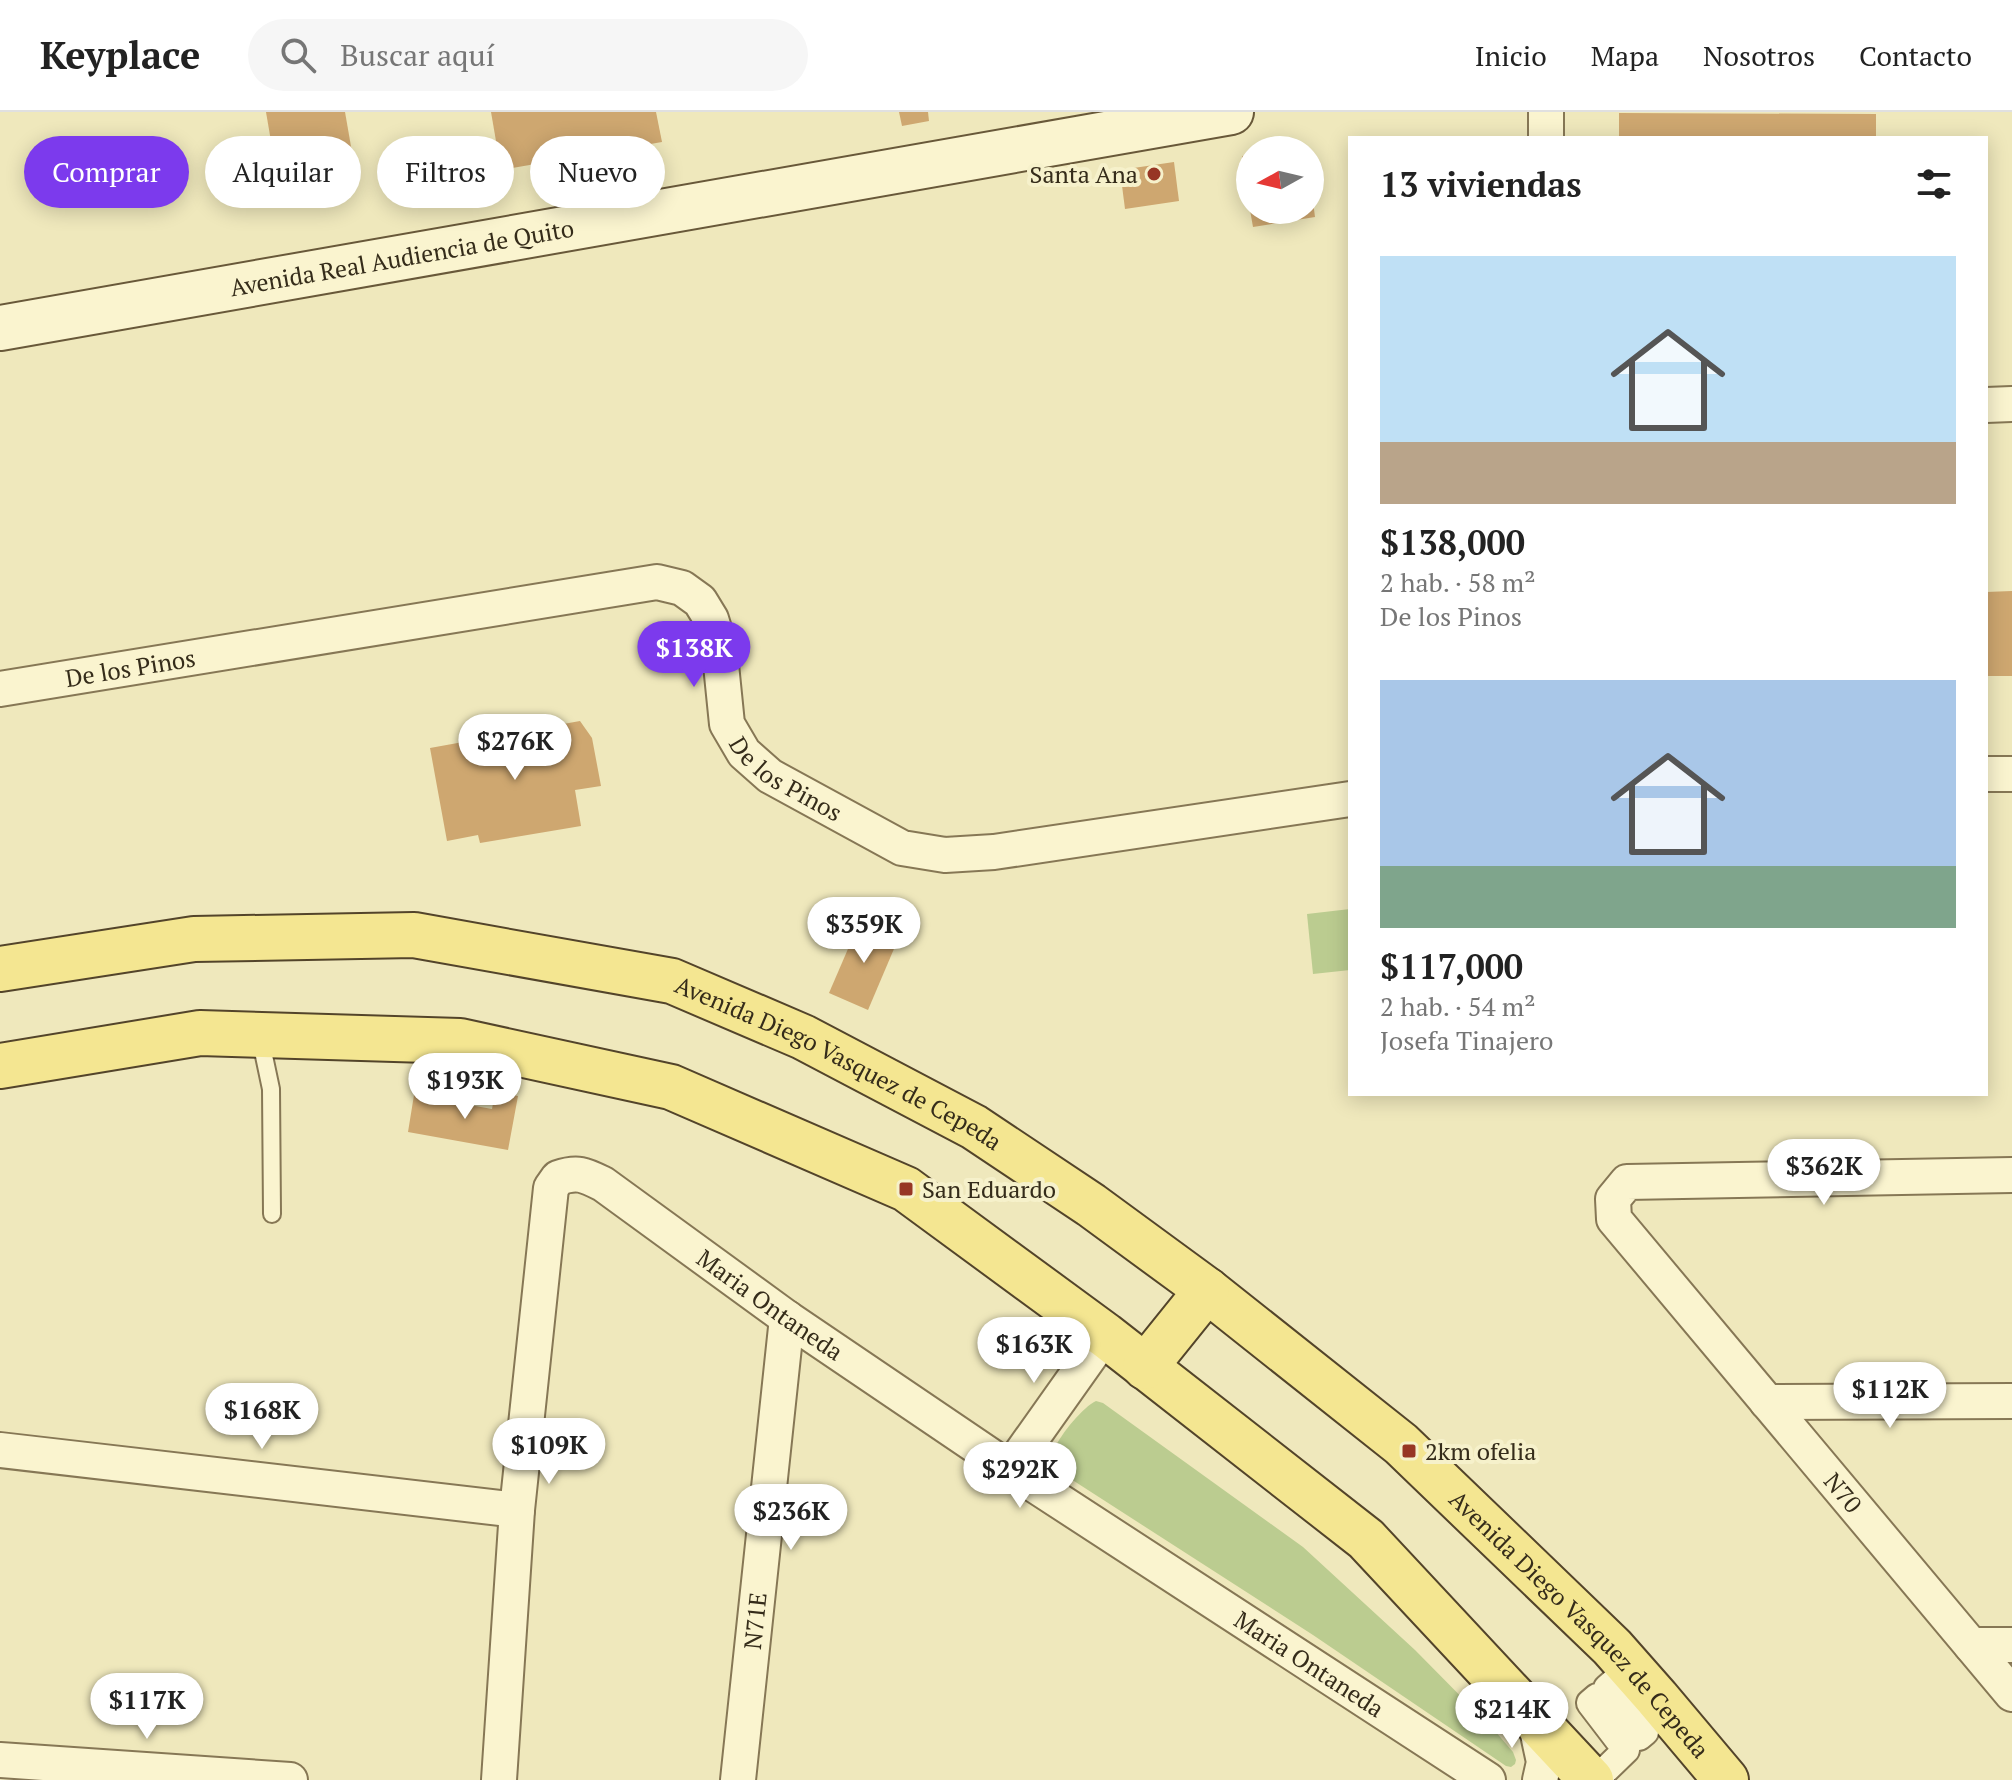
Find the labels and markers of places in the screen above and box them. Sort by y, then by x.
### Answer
place label: Santa Ana [1030,158,1138,190]
marker: Santa Ana [1145,165,1163,183]
pin: $138K [638,621,750,689]
pin: $276K [459,714,571,782]
pin: $359K [808,897,920,965]
pin: $193K [409,1053,521,1121]
pin: $362K [1768,1139,1880,1207]
place label: San Eduardo [922,1173,1056,1205]
marker: San Eduardo [897,1180,915,1198]
pin: $163K [978,1317,1090,1385]
pin: $112K [1834,1362,1946,1430]
pin: $168K [206,1383,318,1451]
pin: $109K [493,1418,605,1486]
place label: 2km ofelia [1425,1435,1536,1467]
pin: $292K [964,1442,1076,1510]
marker: 2km ofelia [1400,1442,1418,1460]
pin: $236K [735,1484,847,1552]
pin: $117K [91,1673,203,1741]
pin: $214K [1456,1682,1568,1750]

